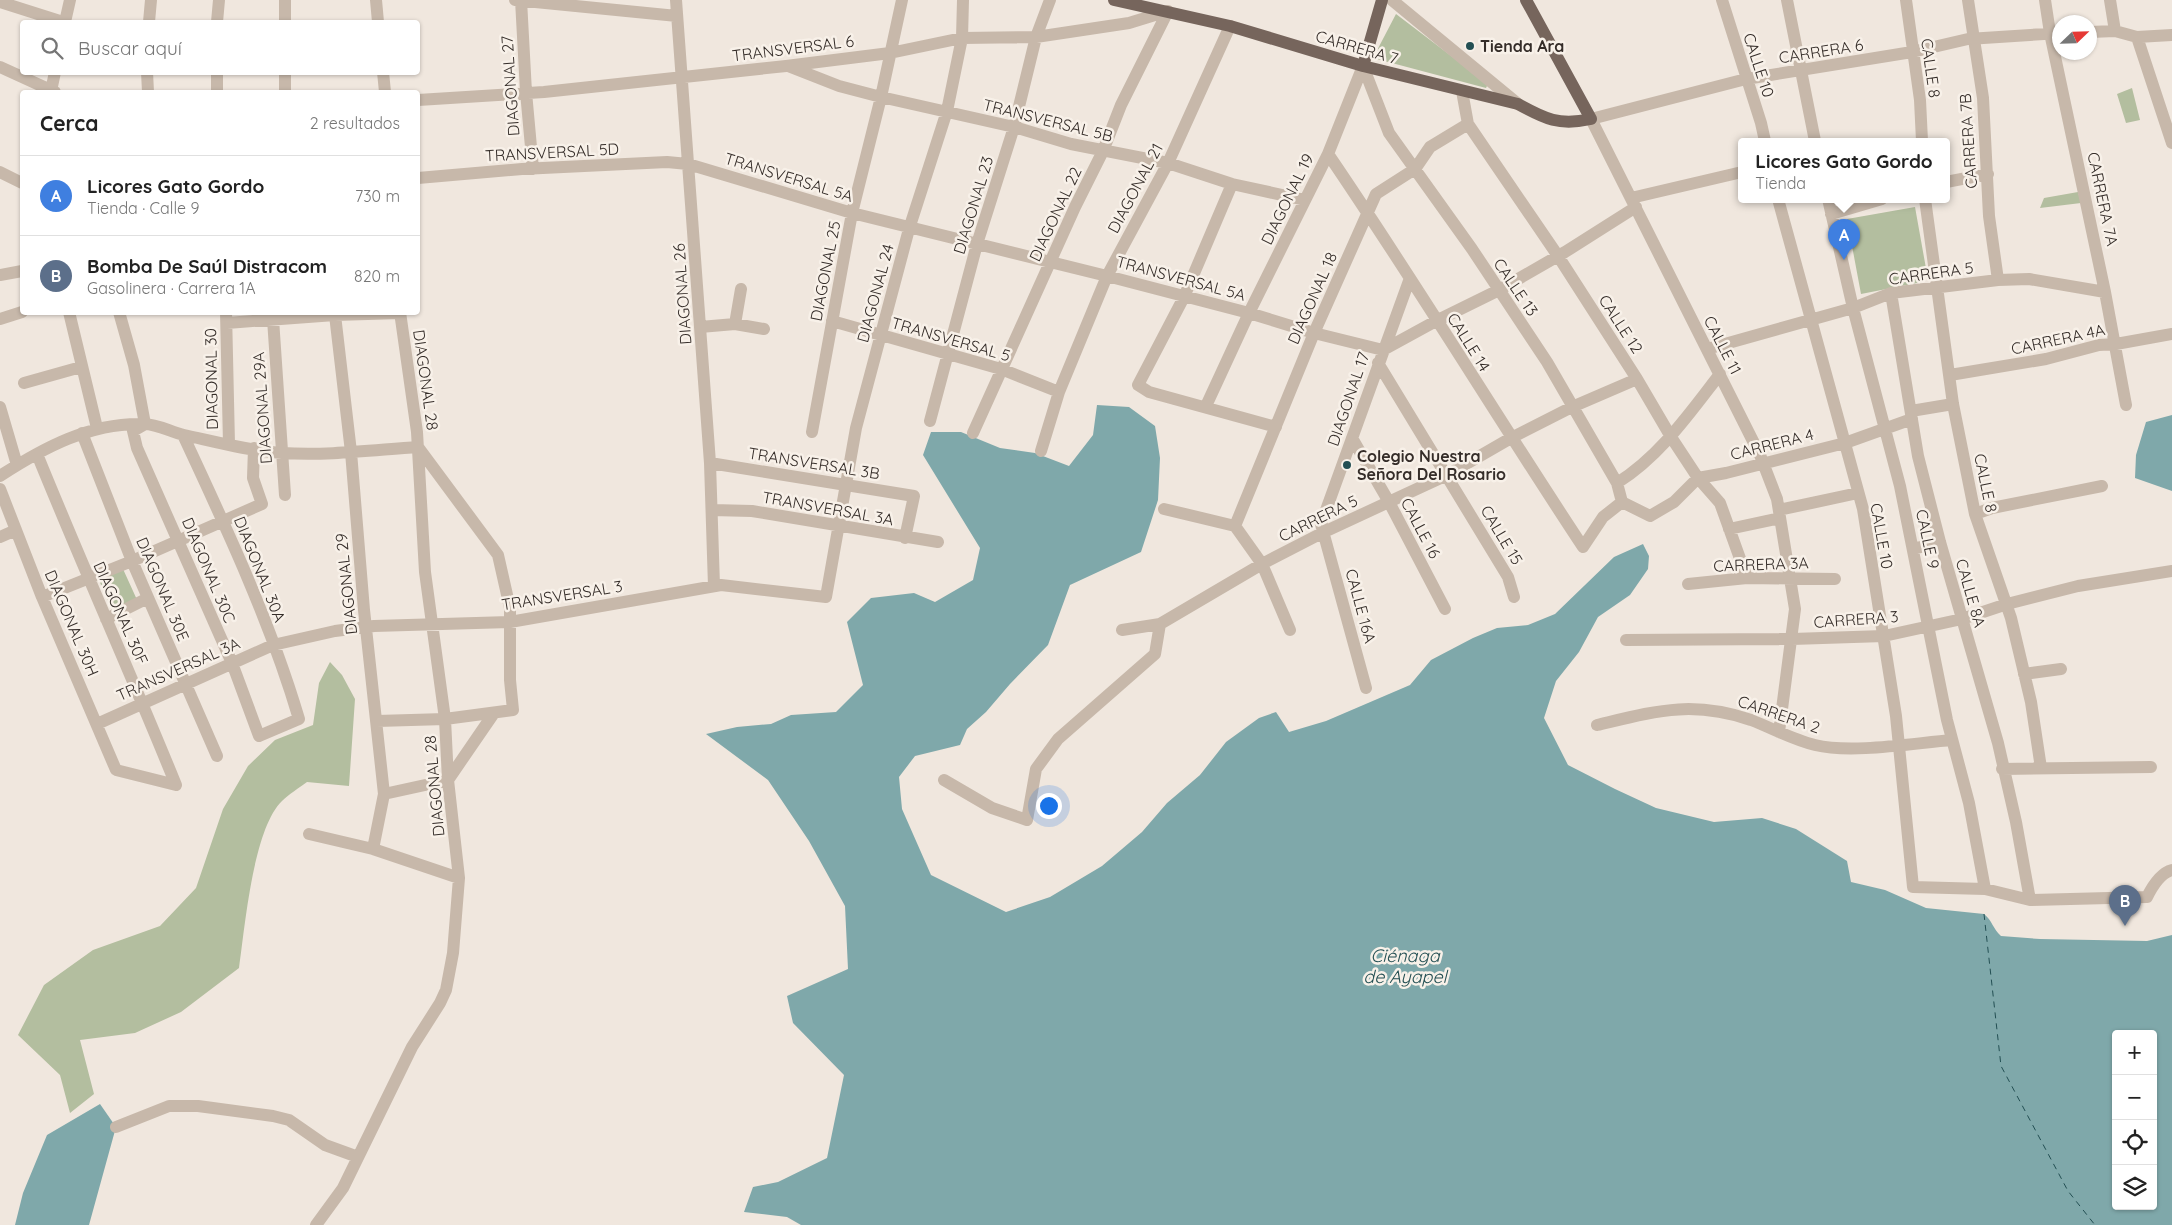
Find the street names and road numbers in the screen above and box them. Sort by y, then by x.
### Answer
street label: CARRERA 7 [1313,26,1401,68]
street label: CALLE 10 [1739,30,1779,100]
street label: TRANSVERSAL 6 [731,31,855,65]
street label: CARRERA 6 [1777,34,1865,68]
street label: DIAGONAL 27 [497,35,523,137]
street label: CALLE 8 [1917,37,1945,99]
street label: CARRERA 7B [1955,93,1981,189]
street label: TRANSVERSAL 5B [981,94,1115,146]
street label: TRANSVERSAL 5D [484,138,620,166]
street label: DIAGONAL 21 [1103,140,1167,236]
street label: TRANSVERSAL 5A [722,148,856,206]
street label: DIAGONAL 19 [1256,150,1318,248]
street label: CARRERA 7A [2083,150,2123,248]
street label: DIAGONAL 23 [949,154,997,256]
street label: DIAGONAL 22 [1024,164,1086,264]
street label: DIAGONAL 25 [805,219,845,323]
street label: DIAGONAL 26 [668,242,696,345]
street label: DIAGONAL 24 [852,242,898,344]
street label: DIAGONAL 18 [1283,249,1341,347]
street label: TRANSVERSAL 5A [1114,251,1248,305]
street label: CALLE 13 [1489,254,1543,320]
street label: CARRERA 5 [1887,257,1975,289]
street label: CALLE 12 [1595,291,1647,357]
street label: CALLE 14 [1443,309,1495,375]
street label: TRANSVERSAL 5 [889,312,1013,366]
street label: CALLE 11 [1700,312,1746,378]
street label: CARRERA 4A [2009,319,2107,359]
street label: DIAGONAL 30 [200,328,222,430]
street label: DIAGONAL 28 [409,328,443,432]
street label: DIAGONAL 17 [1323,349,1373,449]
street label: DIAGONAL 29A [248,351,276,465]
street label: CARRERA 4 [1728,424,1816,464]
street label: TRANSVERSAL 3B [747,443,881,483]
street label: CALLE 8 [1970,452,2002,514]
street label: TRANSVERSAL 3A [761,487,895,529]
street label: CARRERA 5 [1275,490,1361,546]
street label: CALLE 16 [1397,494,1445,562]
street label: CALLE 10 [1866,501,1898,571]
street label: CALLE 15 [1476,502,1528,568]
street label: CALLE 9 [1912,507,1944,571]
street label: DIAGONAL 30A [230,513,290,625]
street label: DIAGONAL 30C [178,514,240,626]
street label: DIAGONAL 29 [331,532,361,636]
street label: DIAGONAL 30E [132,534,194,644]
street label: CARRERA 3A [1713,552,1809,576]
street label: CALLE 8A [1952,556,1990,630]
street label: DIAGONAL 30F [89,558,153,668]
street label: DIAGONAL 30H [41,567,103,679]
street label: CALLE 16A [1341,567,1381,645]
street label: TRANSVERSAL 3 [500,576,624,614]
street label: CARRERA 3 [1813,606,1899,632]
street label: TRANSVERSAL 3A [113,633,243,705]
street label: CARRERA 2 [1735,691,1823,737]
street label: DIAGONAL 28 [420,735,448,837]

